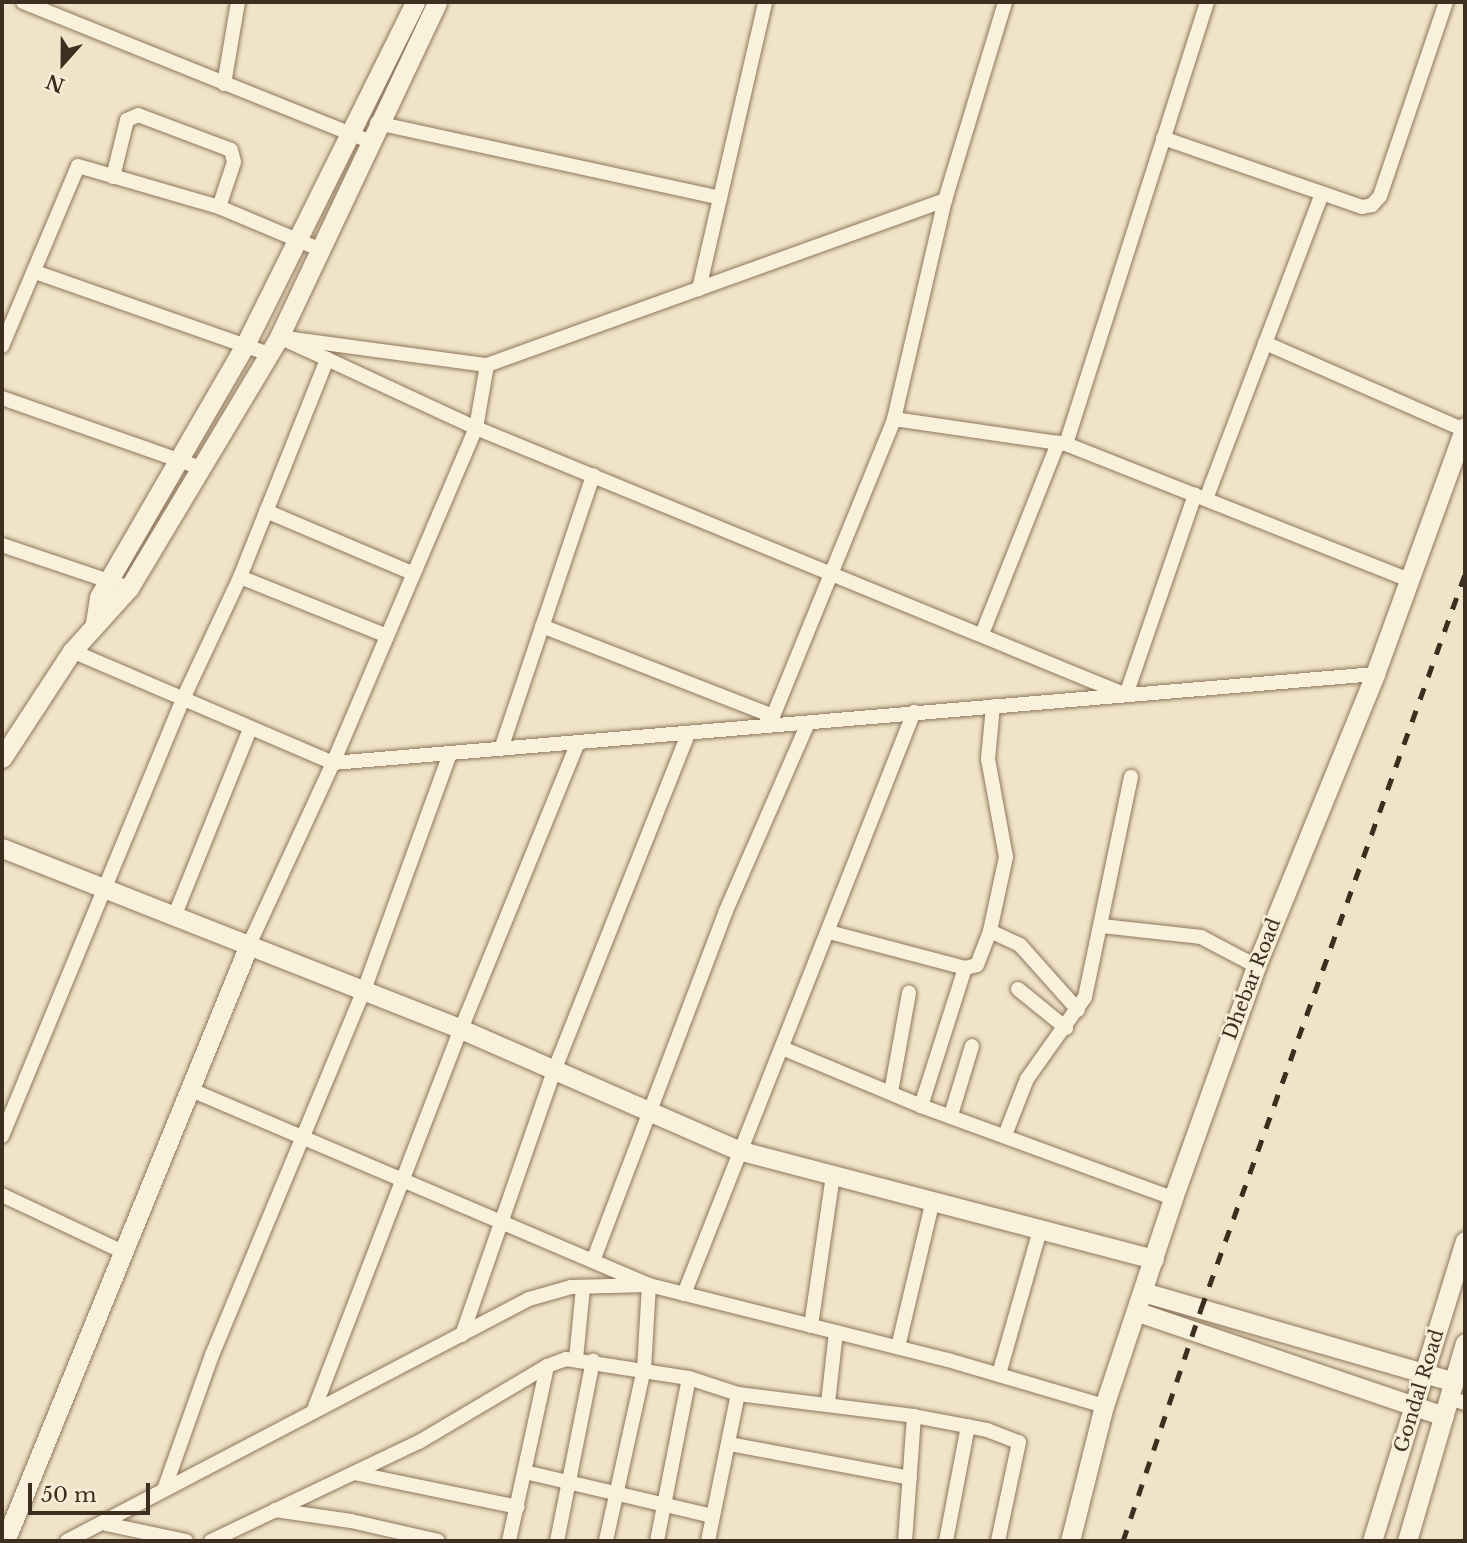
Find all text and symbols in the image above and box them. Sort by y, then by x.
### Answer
north arrow [28,28,98,98]
text: N [43,69,68,97]
street label: Dhebar Road [1218,915,1286,1043]
street label: Gondal Road [1389,1327,1449,1455]
scale bar [32,1470,154,1514]
text: 50 m [41,1482,96,1508]

